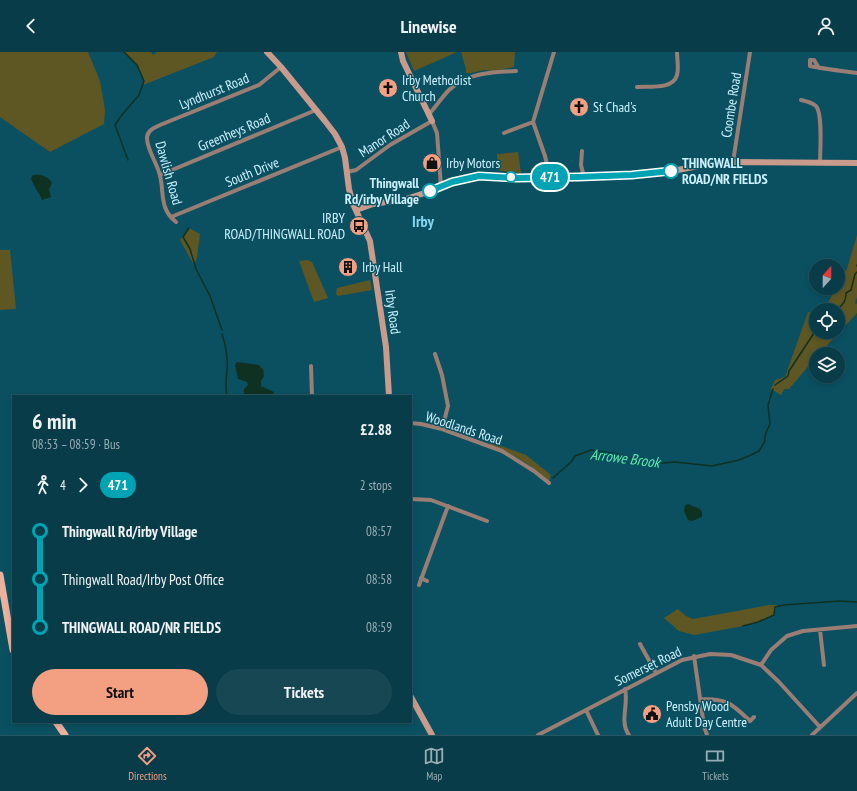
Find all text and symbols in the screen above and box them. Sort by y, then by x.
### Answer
icon: back [20,15,42,37]
text: Linewise [400,15,457,38]
icon: person [815,15,837,37]
street label: Lyndhurst Road [176,69,252,113]
place label: Irby Methodist Church [402,71,471,105]
street label: Coombe Road [717,71,745,139]
church icon: Irby Methodist Church [377,77,399,99]
church icon: St Chad's [568,96,590,118]
place label: St Chad's [593,98,637,116]
street label: Greenheys Road [195,109,273,155]
street label: Manor Road [355,115,413,161]
street label: Dawlish Road [151,139,187,207]
shop icon: Irby Motors [421,152,443,174]
street label: South Drive [222,153,282,191]
place label: Irby Motors [446,154,500,172]
place label: THINGWALL ROAD/NR FIELDS [682,154,768,188]
marker: THINGWALL ROAD/NR FIELDS [663,163,679,179]
line badge: 471 [527,164,573,190]
text: 471 [540,168,560,186]
unlabelled marker [505,171,517,183]
place label: Thingwall Rd/irby Village [345,174,420,208]
marker: Thingwall Rd/irby Village [422,183,438,199]
place label: IRBY ROAD/THINGWALL ROAD [224,209,346,243]
district label: Irby [412,211,435,231]
bus stop icon: IRBY ROAD/THINGWALL ROAD [348,215,370,237]
building icon: Irby Hall [337,256,359,278]
place label: Irby Hall [362,258,403,276]
north arrow [809,259,845,295]
map controls [809,259,845,383]
street label: Irby Road [381,289,405,335]
button: locate [809,303,845,339]
button: layers [809,347,845,383]
text: 6 min [32,407,76,435]
street label: Woodlands Road [423,407,505,449]
text: £2.88 [360,420,392,439]
text: 08:53 – 08:59 · Bus [32,436,120,453]
water label: Arrowe Brook [589,444,663,472]
icon: walk [32,474,54,496]
icon: forward [72,474,94,496]
text: 471 [108,476,128,494]
text: 4 [60,477,66,494]
text: 2 stops [360,477,392,494]
text: Thingwall Rd/irby Village [62,522,198,541]
text: 08:57 [366,523,392,540]
text: Thingwall Road/Irby Post Office [62,570,224,589]
text: 08:58 [366,571,392,588]
text: THINGWALL ROAD/NR FIELDS [62,618,221,637]
text: 08:59 [366,619,392,636]
street label: Somerset Road [612,642,684,690]
button: Start [32,669,208,715]
button: Tickets [216,669,392,715]
place label: Pensby Wood Adult Day Centre [666,697,747,731]
public building icon: Pensby Wood Adult Day Centre [641,703,663,725]
tab: Directions [128,745,167,783]
tab: Map [423,745,445,783]
tab: Tickets [702,745,729,783]

